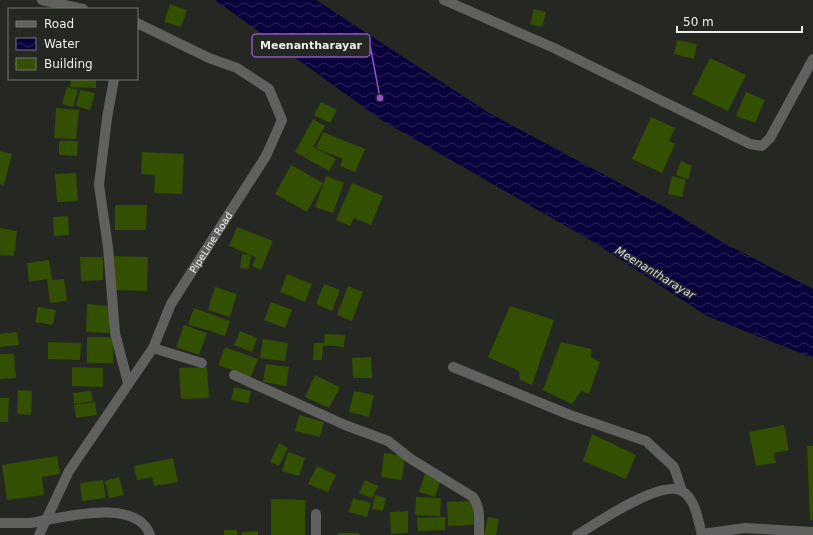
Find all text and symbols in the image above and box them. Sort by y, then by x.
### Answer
legend [8,8,138,80]
scale bar [677,8,802,34]
text: 50 m [683,15,714,29]
text: Road [44,17,74,31]
callout: Meenantharayar [252,34,370,57]
text: Water [44,37,80,51]
text: Meenantharayar [260,39,363,52]
text: Building [44,57,93,71]
street label: PipeLine Road [187,210,234,275]
water label: Meenantharayar [613,244,699,303]

